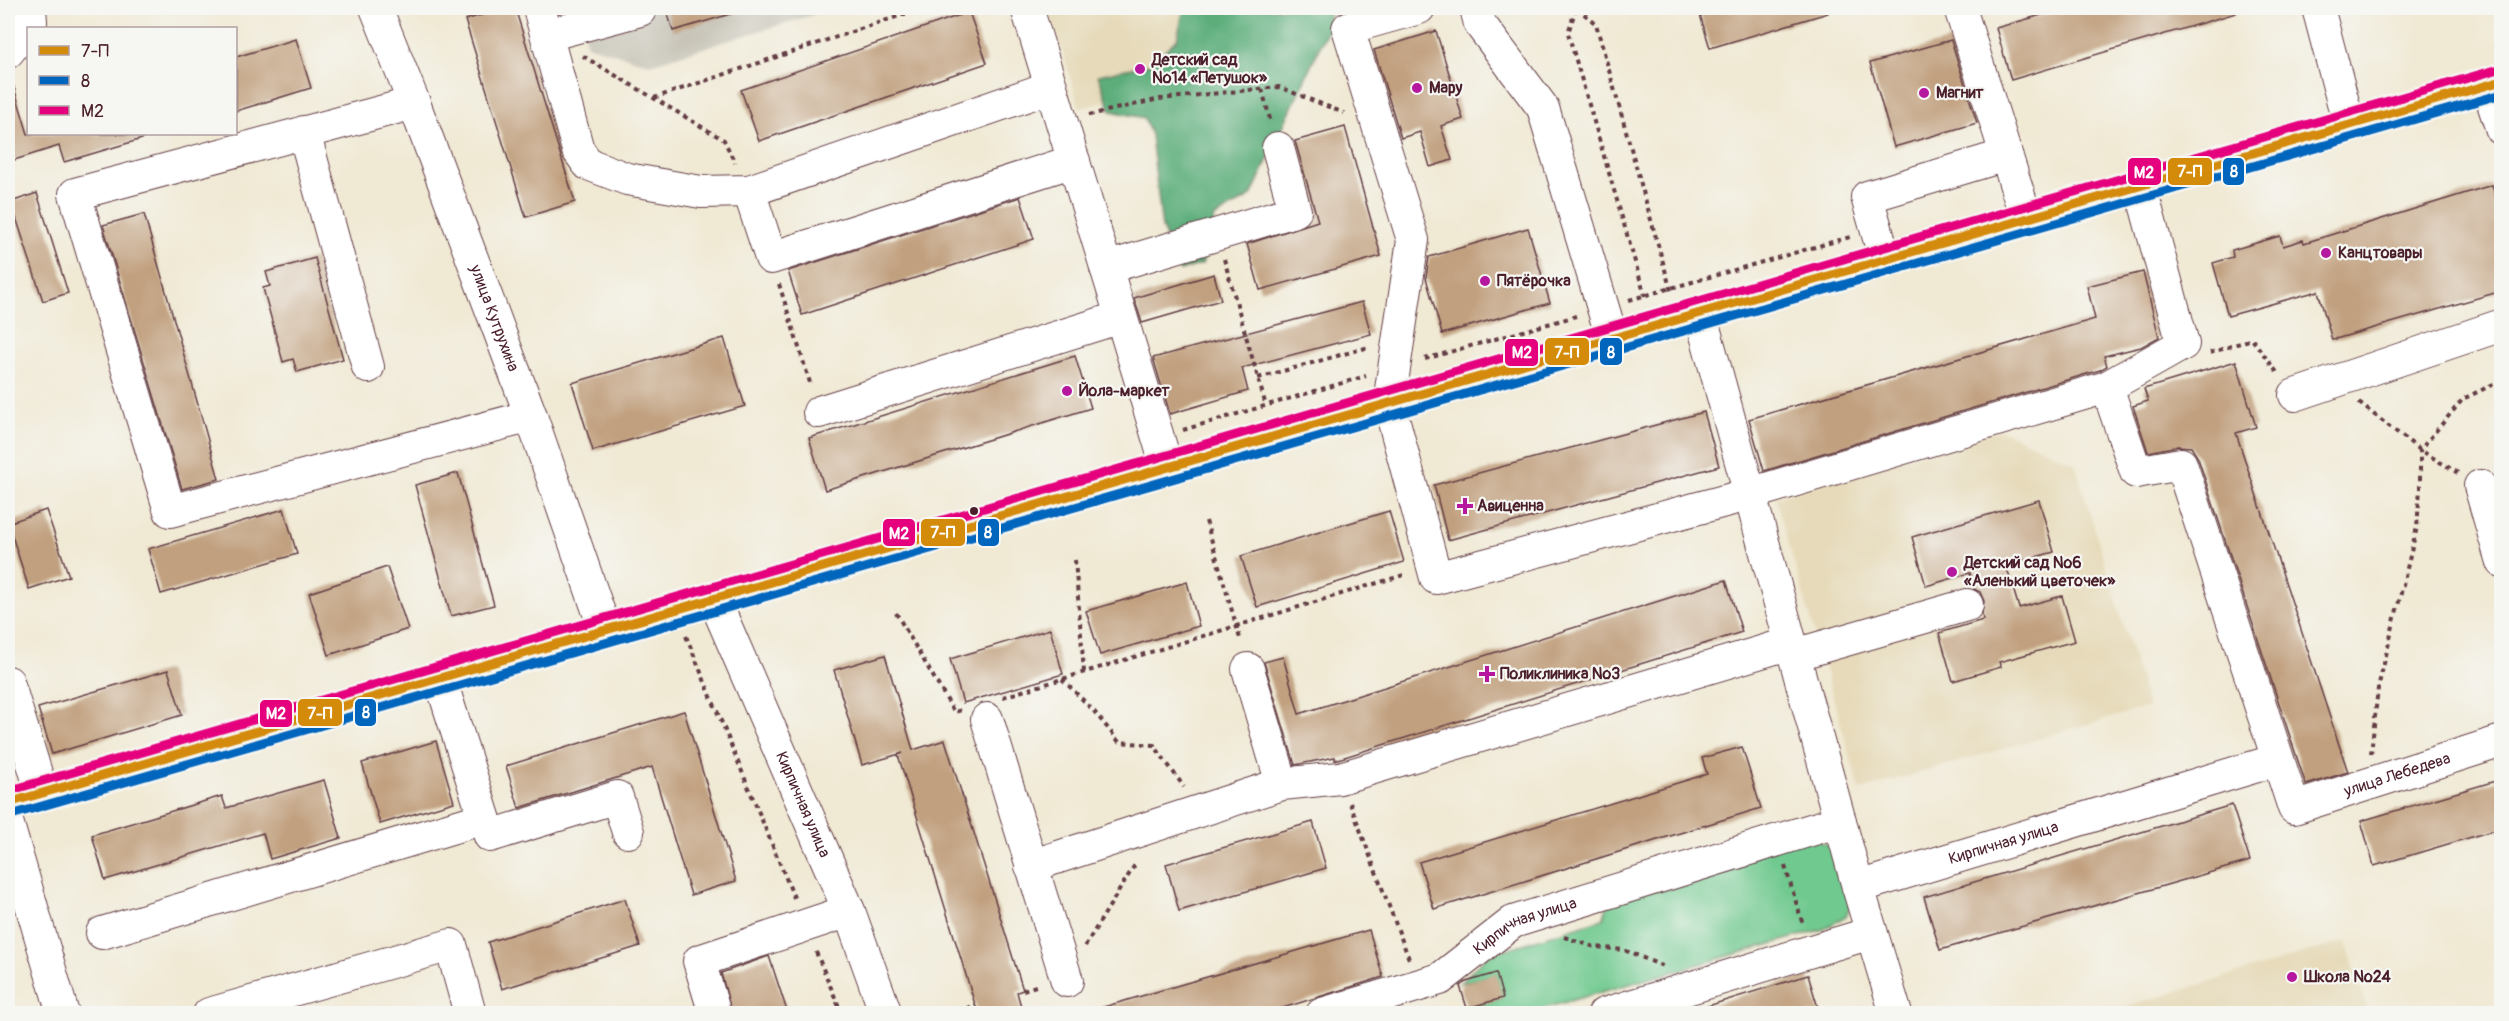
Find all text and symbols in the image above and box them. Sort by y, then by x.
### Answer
legend [27,27,237,135]
text: 7-П [81,40,109,63]
place label: Детский сад №14 «Петушок» [1151,50,1268,88]
marker: Детский сад №14 «Петушок» [1133,62,1147,76]
text: 8 [81,70,90,93]
place label: Мару [1429,78,1463,98]
marker: Мару [1410,81,1424,95]
place label: Магнит [1936,83,1985,103]
marker: Магнит [1917,86,1931,100]
text: М2 [81,100,104,123]
line badge: М2 [2127,157,2162,186]
line badge: 7-П [2167,157,2213,186]
line badge: 8 [2222,157,2245,186]
text: 7-П [2178,162,2203,182]
text: 8 [2230,162,2238,182]
text: М2 [2134,163,2154,183]
place label: Канцтовары [2338,243,2422,263]
marker: Канцтовары [2319,246,2333,260]
street label: улица Кутрухина [465,261,523,374]
place label: Пятёрочка [1497,271,1571,291]
marker: Пятёрочка [1478,274,1492,288]
line badge: 7-П [1544,337,1590,366]
line badge: 8 [1599,337,1623,366]
line badge: М2 [1504,338,1539,367]
text: М2 [1512,343,1532,363]
text: 7-П [1555,343,1580,363]
text: 8 [1607,343,1615,363]
place label: Йола-маркет [1079,381,1171,401]
marker: Йола-маркет [1060,384,1074,398]
place label: Авиценна [1477,496,1544,516]
marker: Авиценна [1458,499,1472,513]
unlabelled marker [968,505,980,517]
line badge: М2 [882,518,916,547]
line badge: 7-П [920,518,966,547]
line badge: 8 [977,518,1000,547]
text: 7-П [931,523,956,543]
text: 8 [984,523,992,543]
text: М2 [889,524,909,544]
place label: Детский сад №6 «Аленький цветочек» [1963,553,2116,591]
marker: Детский сад №6 «Аленький цветочек» [1945,565,1959,579]
place label: Поликлиника №3 [1500,664,1620,684]
marker: Поликлиника №3 [1478,665,1496,683]
line badge: 7-П [297,698,343,727]
line badge: 8 [354,698,377,727]
line badge: М2 [259,699,293,728]
text: 8 [362,703,370,723]
text: М2 [266,704,286,724]
text: 7-П [308,704,333,724]
street label: Кирпичная улица [771,748,835,861]
street label: улица Лебедева [2340,748,2453,802]
street label: Кирпичная улица [1946,817,2061,869]
street label: Кирпичная улица [1469,893,1579,959]
place label: Школа №24 [2303,967,2392,987]
marker: Школа №24 [2285,970,2299,984]

